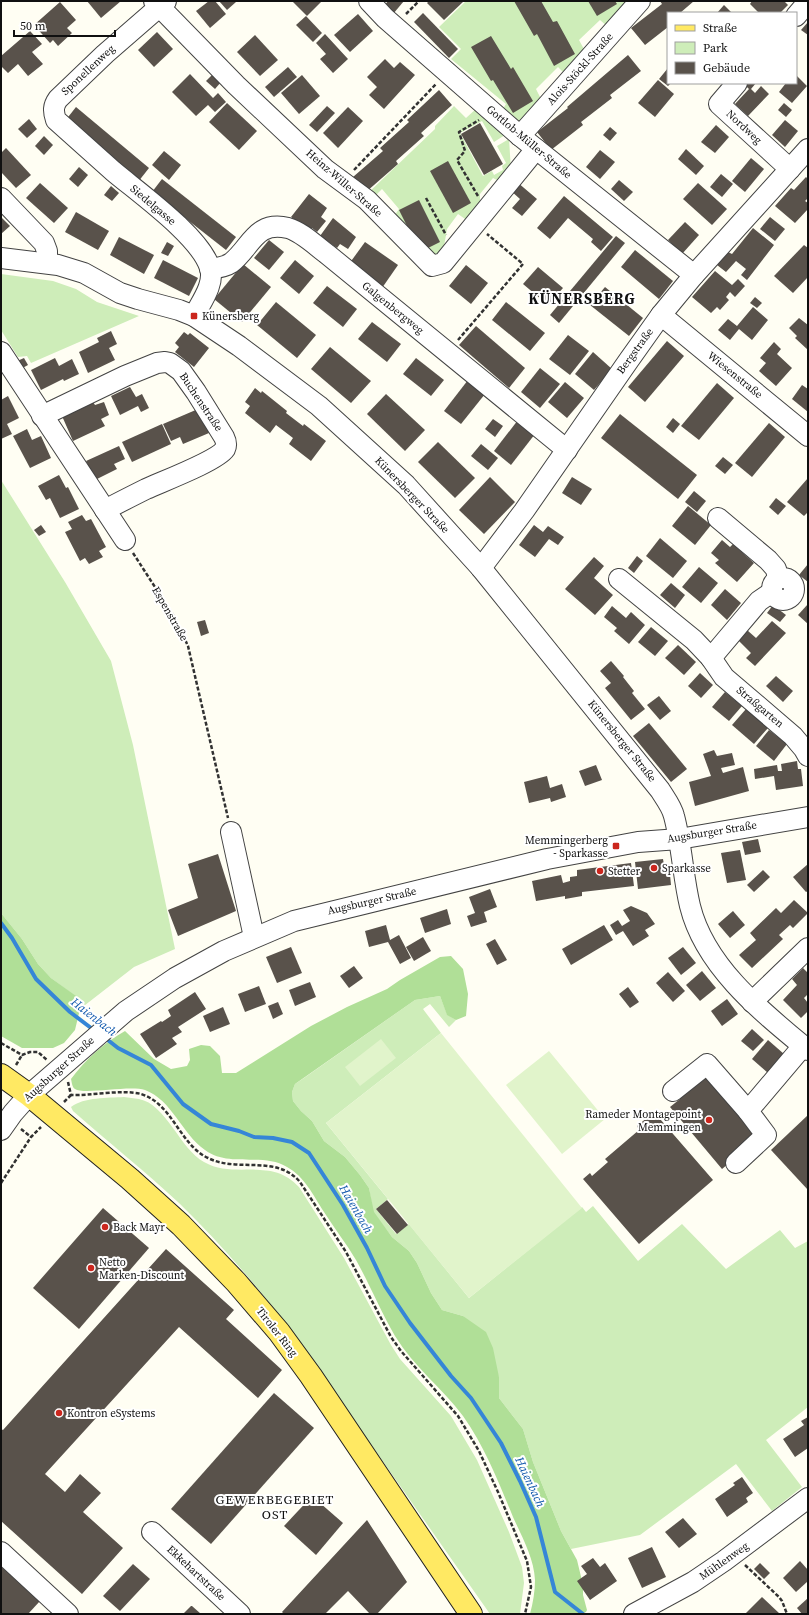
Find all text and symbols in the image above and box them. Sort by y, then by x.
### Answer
scale bar [14,12,115,38]
legend [667,12,797,84]
text: 50 m [20,18,46,34]
text: Straße [703,20,737,36]
street label: Alois-Stöckl-Straße [543,29,617,108]
text: Park [703,40,728,56]
street label: Sponellenweg [58,41,118,99]
text: Gebäude [703,60,750,76]
street label: Gottlob-Müller-Straße [483,102,575,182]
street label: Nordweg [723,106,765,148]
street label: Heinz-Willer-Straße [303,146,386,221]
street label: Siedelgasse [127,181,179,229]
street label: Galgenbergweg [359,278,427,338]
district label: KÜNERSBERG [528,288,636,309]
place label: Künersberg [202,309,260,324]
marker: Künersberg [189,311,199,321]
street label: Bergstraße [613,325,657,377]
street label: Wiesenstraße [704,348,766,402]
street label: Buchenstraße [176,370,226,435]
street label: Künersberger Straße [371,453,453,537]
street label: Espenstraße [148,584,192,644]
street label: Straßgarten [733,683,787,731]
street label: Künersberger Straße [584,697,660,785]
street label: Augsburger Straße [666,817,758,847]
place label: Memmingerberg - Sparkasse [525,833,608,861]
marker: Memmingerberg - Sparkasse [611,841,621,851]
place label: Sparkasse [662,861,711,876]
marker: Sparkasse [649,863,659,873]
place label: Stetter [608,864,641,879]
marker: Stetter [595,866,605,876]
street label: Augsburger Straße [326,883,418,919]
water label: Haienbach [67,994,121,1040]
street label: Augsburger Straße [20,1033,98,1105]
place label: Rameder Montagepoint Memmingen [585,1107,701,1135]
marker: Rameder Montagepoint Memmingen [704,1115,714,1125]
water label: Haienbach [335,1181,377,1237]
place label: Back Mayr [113,1220,165,1235]
marker: Back Mayr [100,1222,110,1232]
place label: Netto Marken-Discount [99,1255,184,1283]
marker: Netto Marken-Discount [86,1263,96,1273]
street label: Tiroler Ring [253,1304,301,1360]
place label: Kontron eSystems [67,1406,156,1421]
marker: Kontron eSystems [54,1408,64,1418]
water label: Haienbach [511,1453,549,1510]
district label: GEWERBEGEBIET OST [216,1491,334,1523]
street label: Mühlenweg [696,1538,752,1584]
street label: Ekkehartstraße [163,1542,229,1604]

